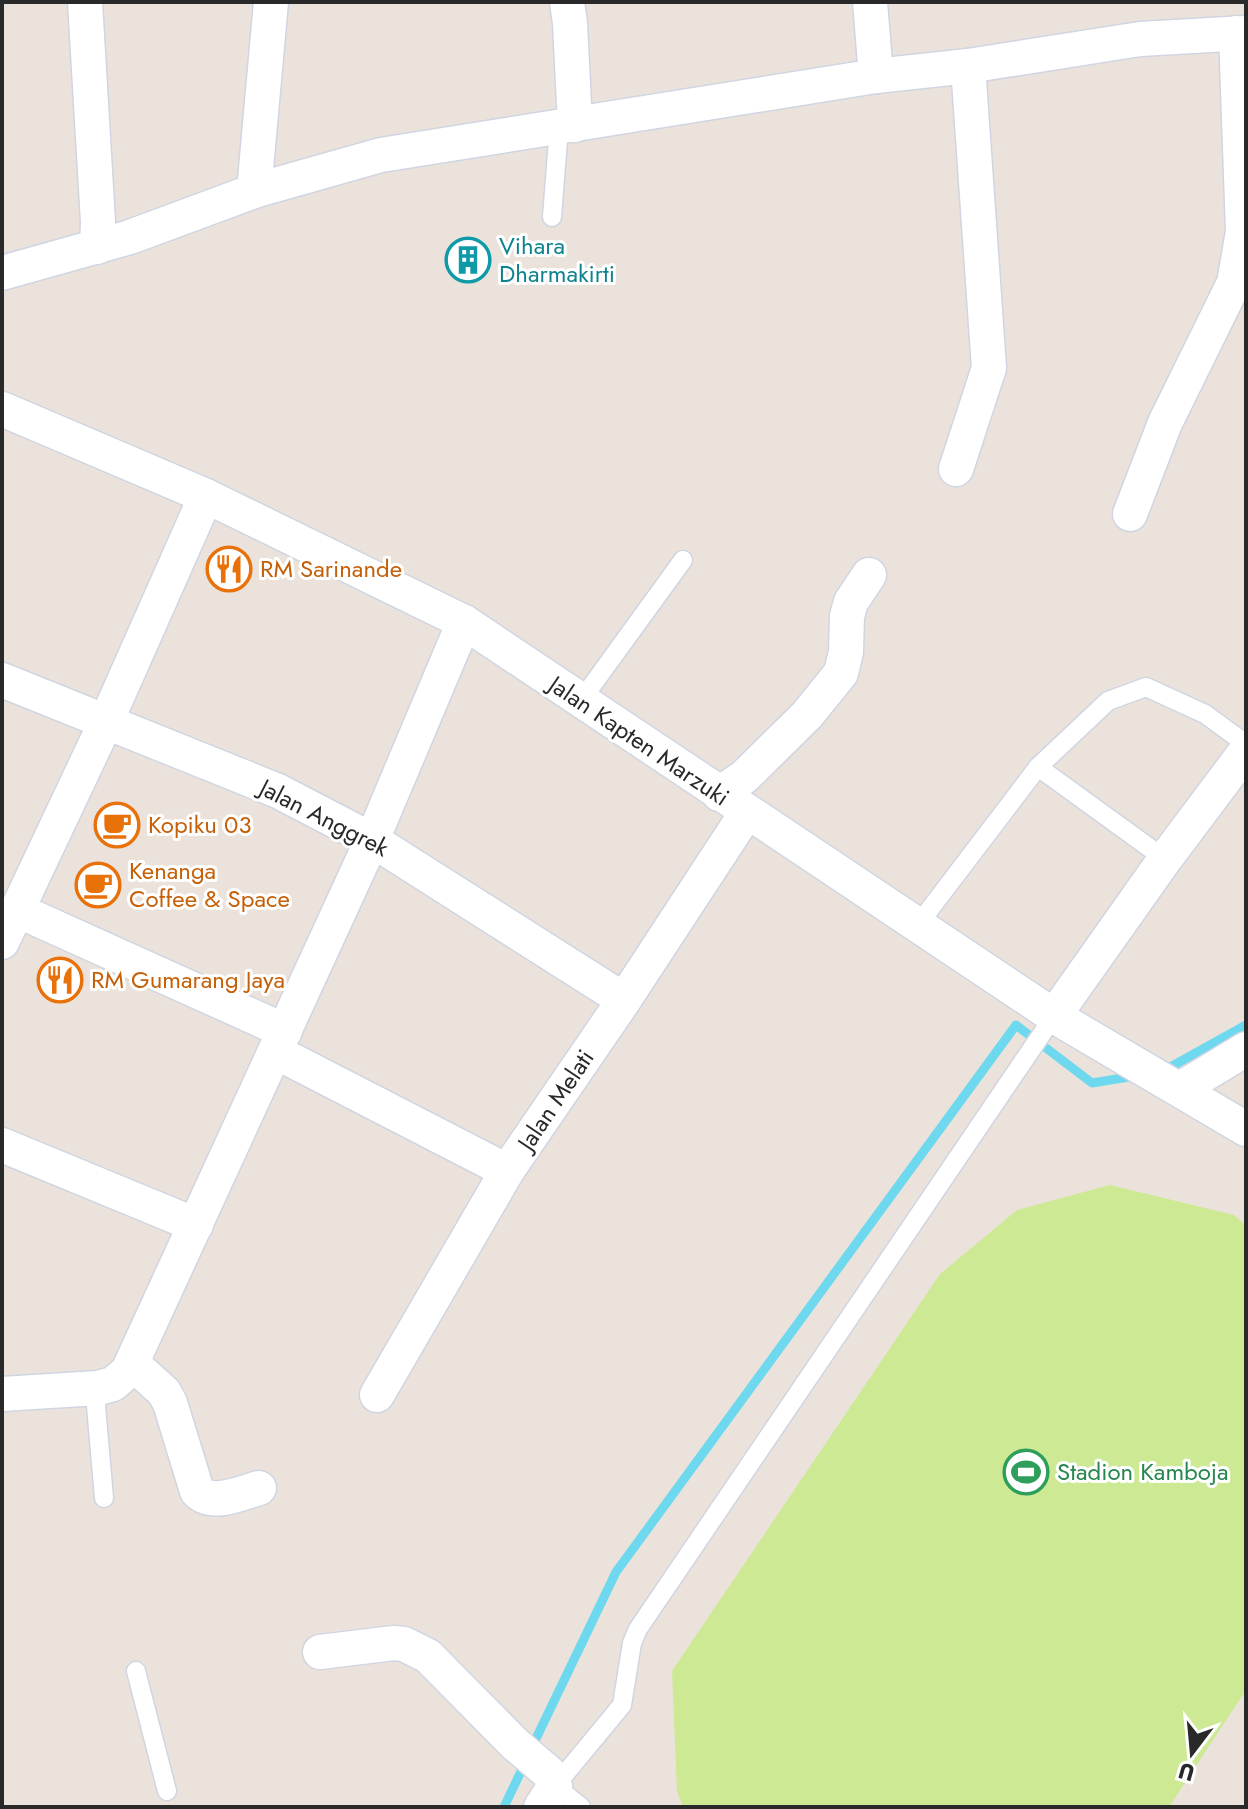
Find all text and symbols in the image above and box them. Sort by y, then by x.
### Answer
place label: Vihara Dharmakirti [499,228,615,291]
building icon: Vihara Dharmakirti [444,236,492,284]
restaurant icon: RM Sarinande [205,545,253,593]
place label: RM Sarinande [260,551,402,586]
street label: Jalan Kapten Marzuki [540,665,737,814]
street label: Jalan Anggrek [251,769,395,865]
cafe icon: Kopiku 03 [93,801,141,849]
place label: Kopiku 03 [148,807,252,842]
place label: Kenanga Coffee & Space [129,853,290,916]
cafe icon: Kenanga Coffee & Space [74,861,122,909]
restaurant icon: RM Gumarang Jaya [36,956,84,1004]
place label: RM Gumarang Jaya [91,962,285,997]
street label: Jalan Melati [507,1042,602,1160]
sports icon: Stadion Kamboja [1002,1448,1050,1496]
place label: Stadion Kamboja [1057,1454,1228,1489]
north arrow [1152,1713,1232,1793]
text: U [1175,1755,1198,1790]

